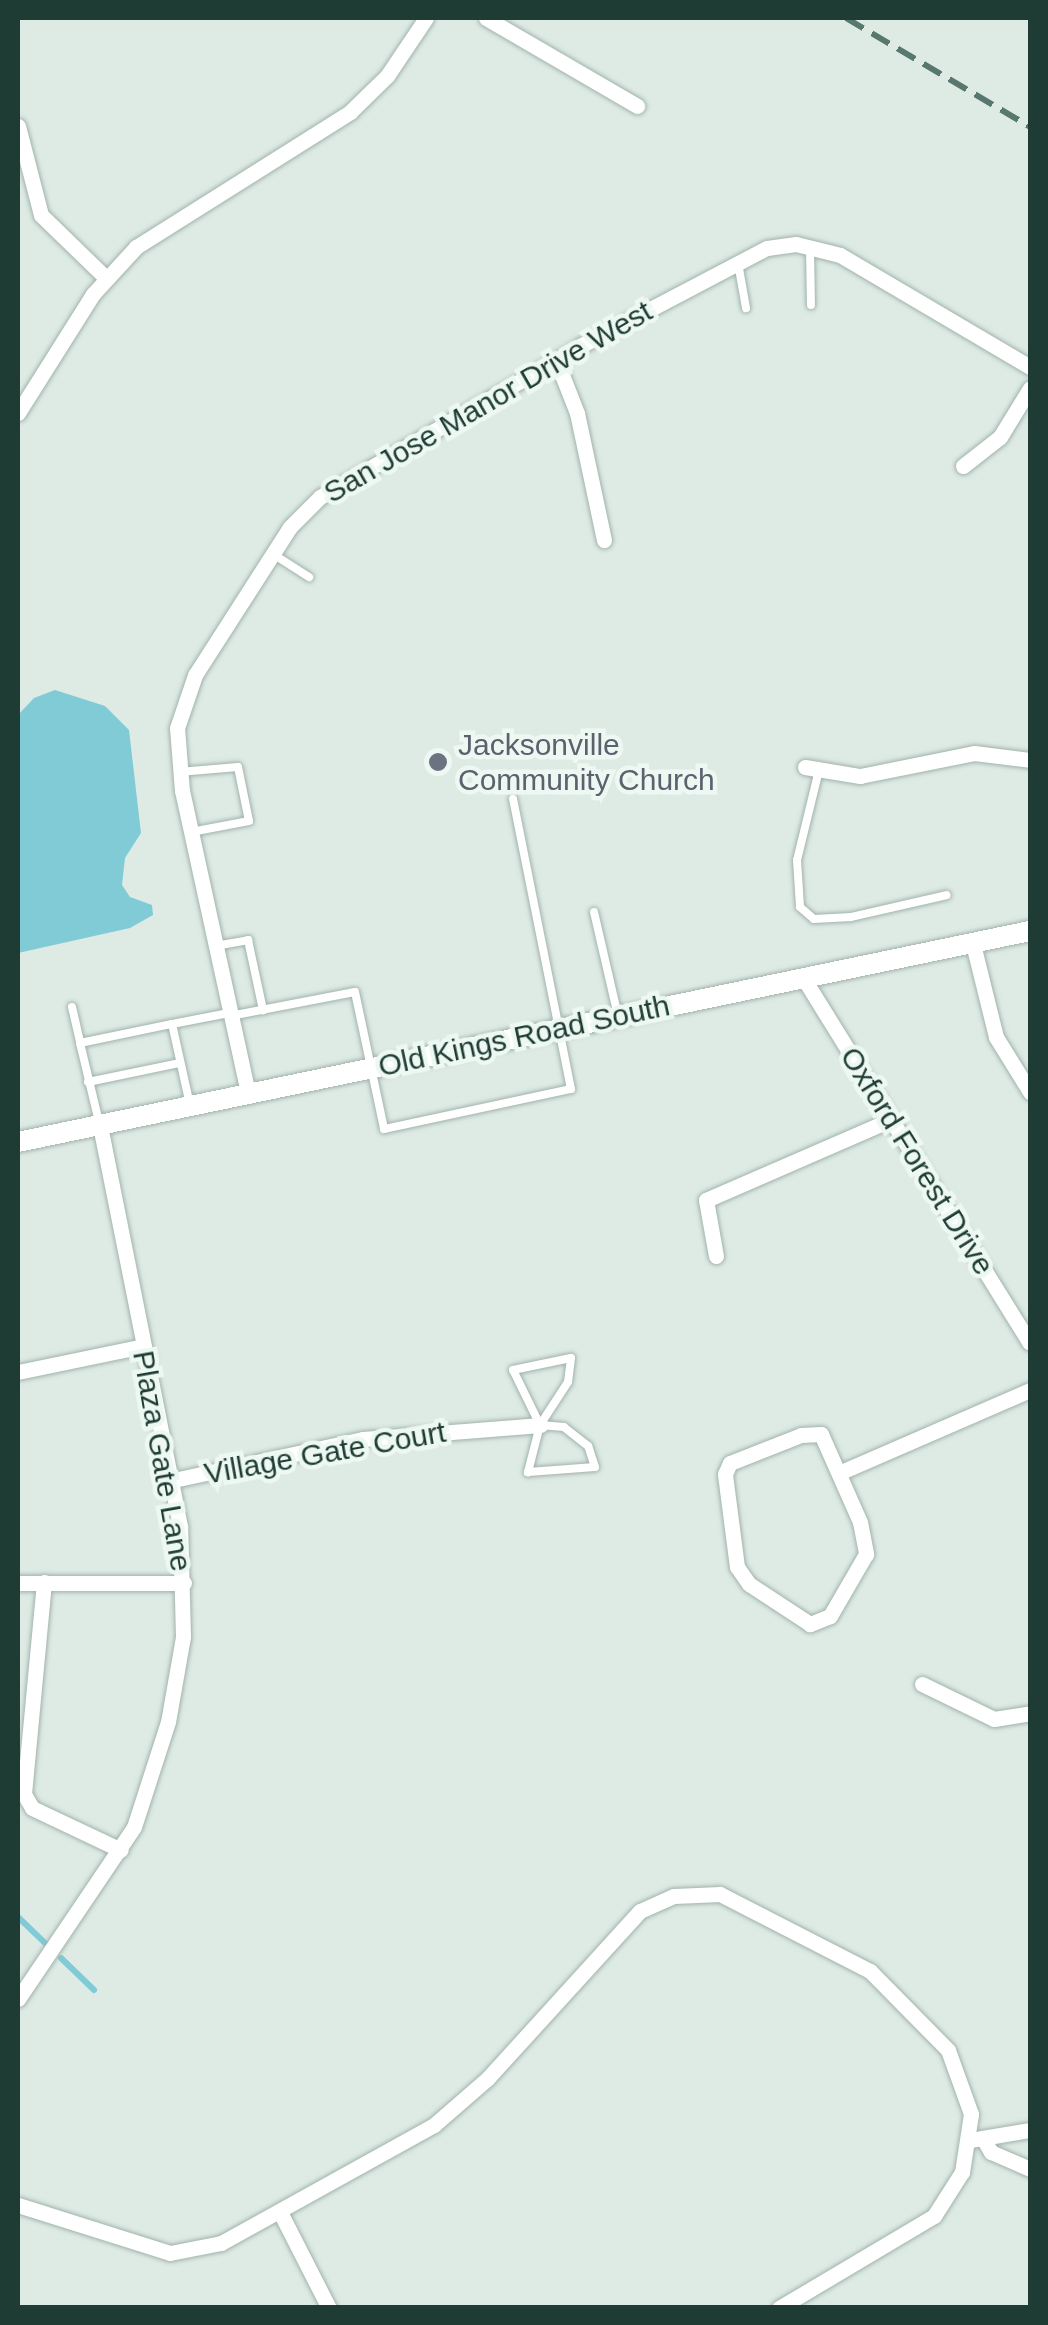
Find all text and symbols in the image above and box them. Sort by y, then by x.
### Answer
street label: San Jose Manor Drive West [318,293,658,511]
place label: Jacksonville Community Church [458,727,715,798]
marker: Jacksonville Community Church [427,751,449,773]
street label: Old Kings Road South [375,988,673,1084]
street label: Oxford Forest Drive [832,1040,1002,1282]
street label: Plaza Gate Lane [125,1348,199,1574]
street label: Village Gate Court [201,1414,449,1492]

